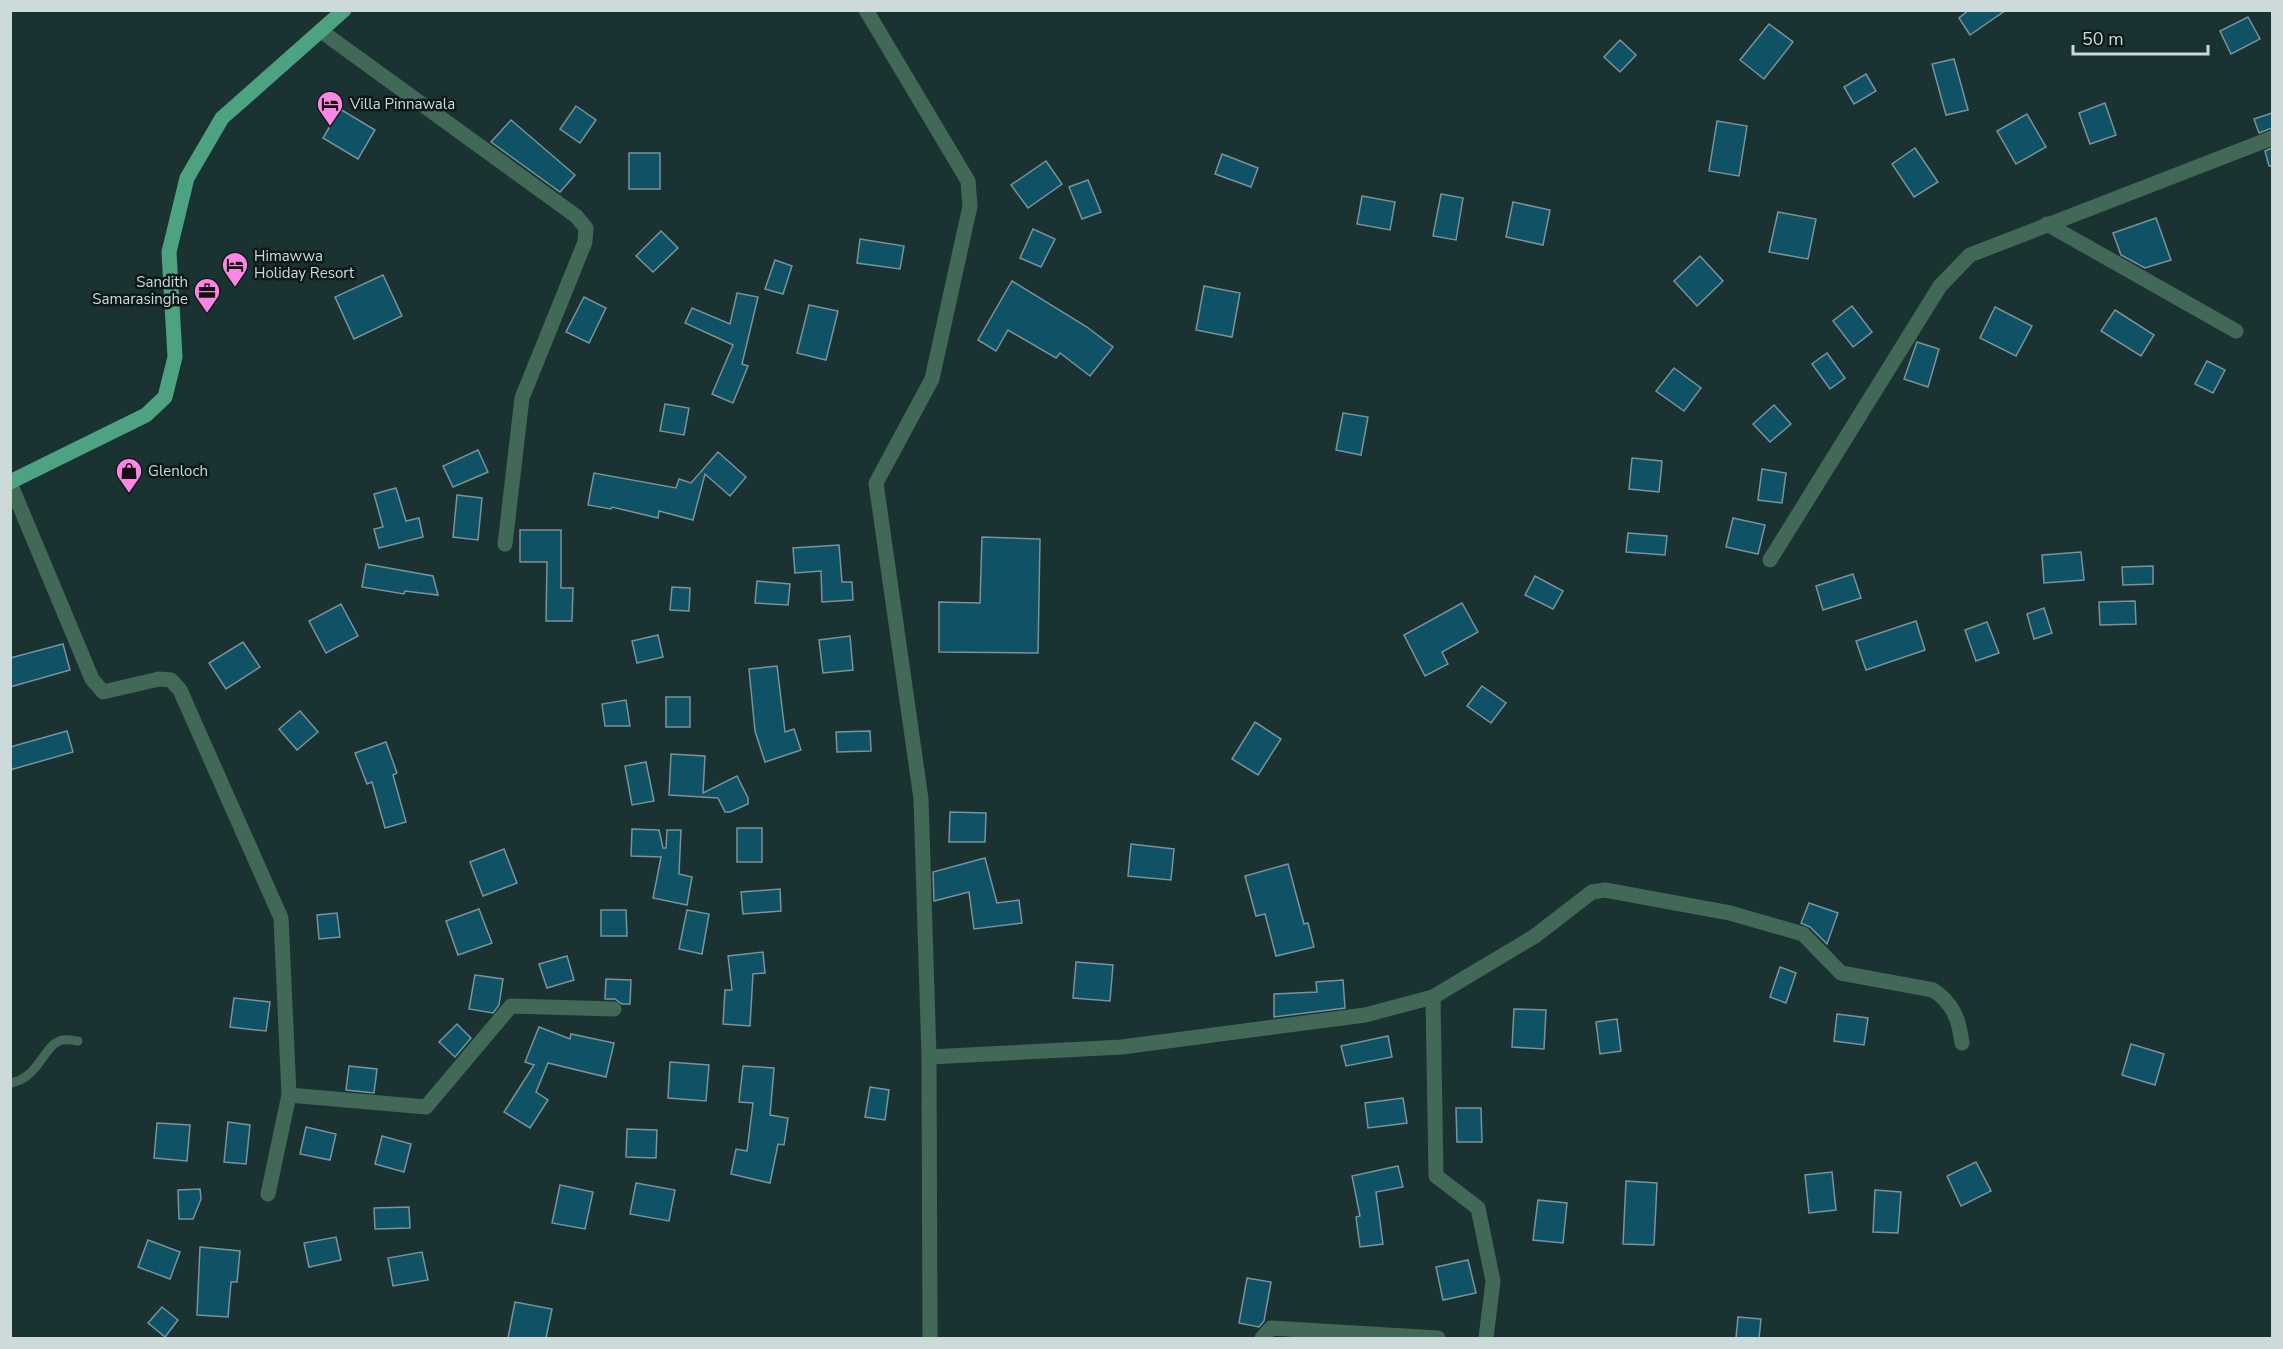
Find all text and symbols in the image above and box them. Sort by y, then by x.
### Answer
scale bar [2073,18,2208,56]
text: 50 m [2082,27,2124,51]
hotel icon: Villa Pinnawala [315,89,345,127]
place label: Villa Pinnawala [349,94,455,114]
place label: Himawwa Holiday Resort [254,246,355,283]
hotel icon: Himawwa Holiday Resort [220,250,250,288]
place label: Sandith Samarasinghe [92,272,188,309]
office icon: Sandith Samarasinghe [192,276,222,314]
shop icon: Glenloch [114,456,144,494]
place label: Glenloch [148,461,208,481]

